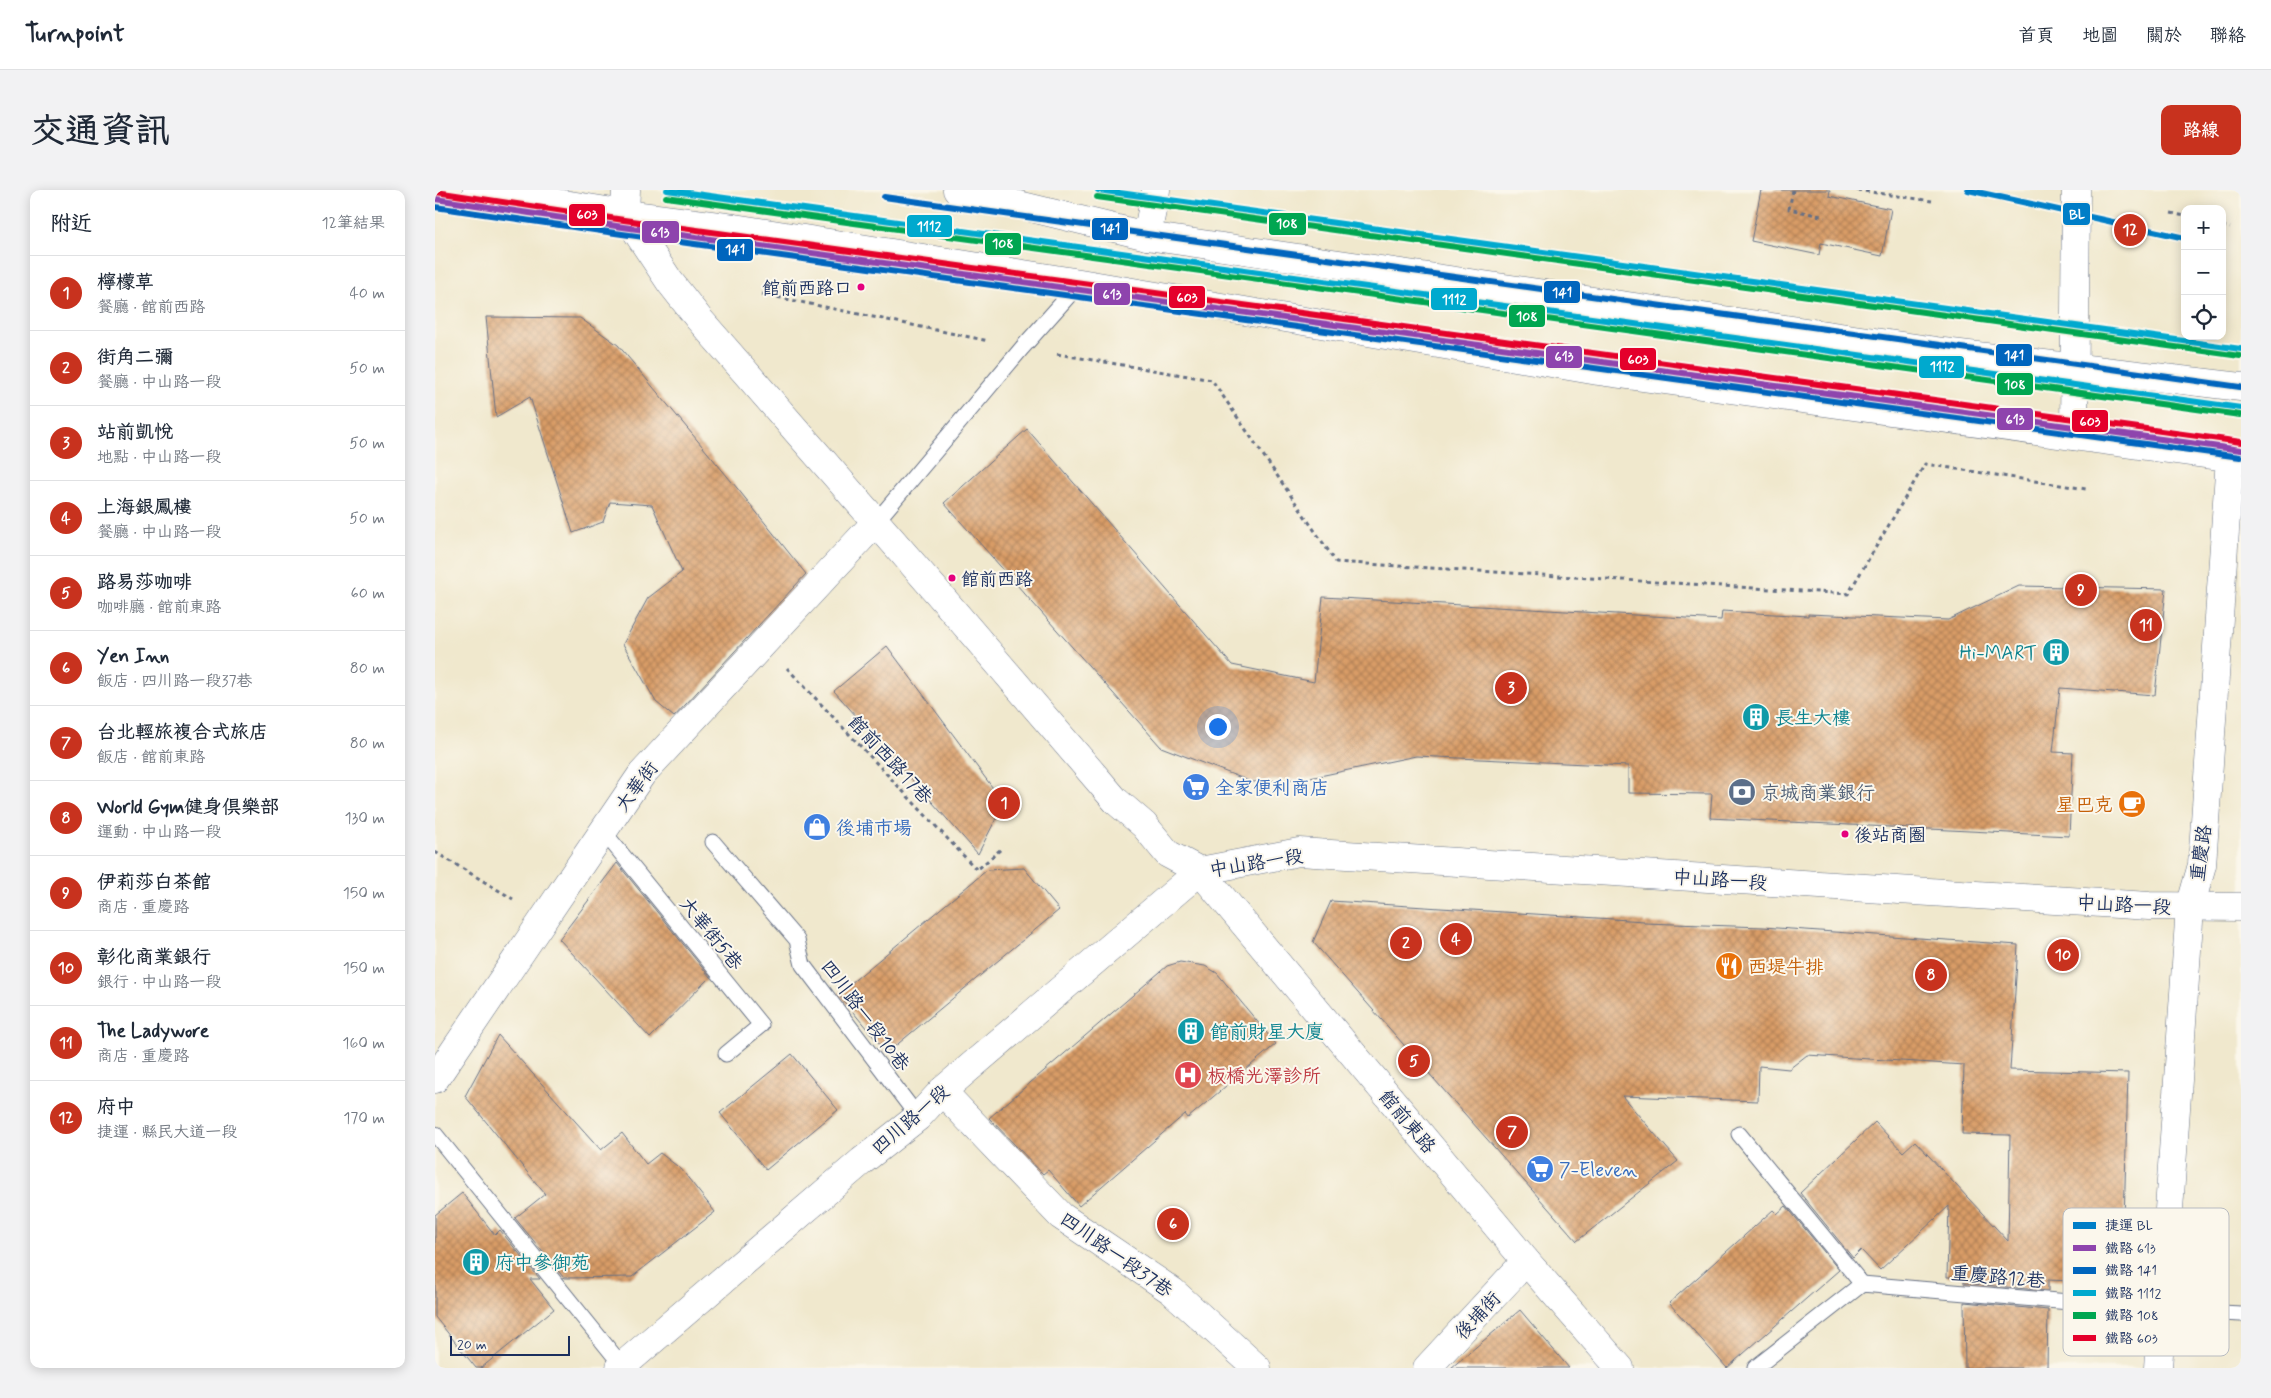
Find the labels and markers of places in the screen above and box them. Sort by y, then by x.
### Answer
pin: 12 [2114,211,2146,249]
place label: 館前西路口 [762,277,852,301]
marker: 館前西路口 [856,282,866,292]
place label: 館前西路 [961,568,1033,592]
pin: 9 [2065,571,2097,609]
marker: 館前西路 [947,573,957,583]
pin: 11 [2130,606,2162,644]
building icon: Hi-MART [2041,637,2071,667]
place label: Hi-MART [1959,641,2037,666]
pin: 3 [1495,669,1527,707]
building icon: 長生大樓 [1741,702,1771,732]
place label: 長生大樓 [1775,706,1851,731]
supermarket icon: 全家便利商店 [1181,772,1211,802]
place label: 全家便利商店 [1215,776,1329,801]
bank icon: 京城商業銀行 [1727,777,1757,807]
place label: 京城商業銀行 [1761,781,1875,806]
pin: 1 [988,784,1020,822]
cafe icon: 星巴克 [2117,789,2147,819]
place label: 星巴克 [2056,793,2113,818]
shop icon: 後埔市場 [802,812,832,842]
place label: 後埔市場 [836,816,912,841]
place label: 後站商圈 [1854,824,1926,848]
marker: 後站商圈 [1840,829,1850,839]
pin: 4 [1440,920,1472,958]
pin: 2 [1390,924,1422,962]
pin: 10 [2047,936,2079,974]
restaurant icon: 西堤牛排 [1714,951,1744,981]
place label: 西堤牛排 [1748,955,1824,980]
pin: 8 [1915,956,1947,994]
building icon: 館前財星大廈 [1176,1016,1206,1046]
place label: 館前財星大廈 [1210,1020,1324,1045]
pin: 5 [1398,1042,1430,1080]
hospital icon: 板橋光澤診所 [1173,1060,1203,1090]
place label: 板橋光澤診所 [1207,1064,1321,1089]
pin: 7 [1496,1113,1528,1151]
supermarket icon: 7-Eleven [1525,1154,1555,1184]
place label: 7-Eleven [1559,1158,1637,1183]
pin: 6 [1157,1205,1189,1243]
building icon: 府中參御苑 [461,1247,491,1277]
place label: 府中參御苑 [495,1251,590,1276]

